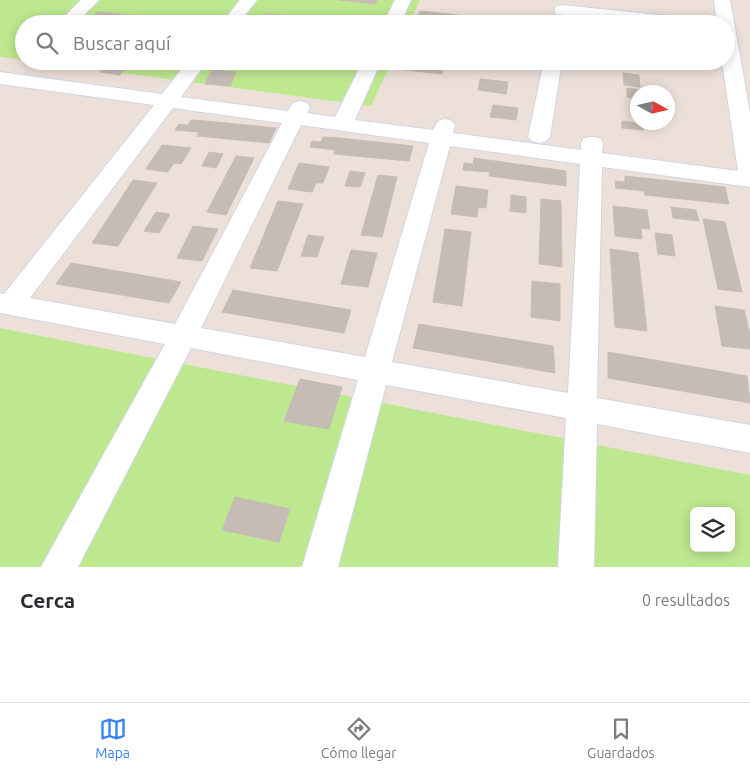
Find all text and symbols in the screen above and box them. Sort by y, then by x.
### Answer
search box [15,15,735,70]
icon: search [33,29,61,57]
text: Buscar aquí [73,32,171,54]
north arrow [630,85,675,130]
map controls [690,507,735,552]
button: layers [690,507,735,552]
text: Cerca [20,588,75,612]
text: 0 resultados [642,591,730,609]
tab: Mapa [95,715,130,761]
tab: Cómo llegar [321,715,397,761]
tab: Guardados [587,715,655,761]

